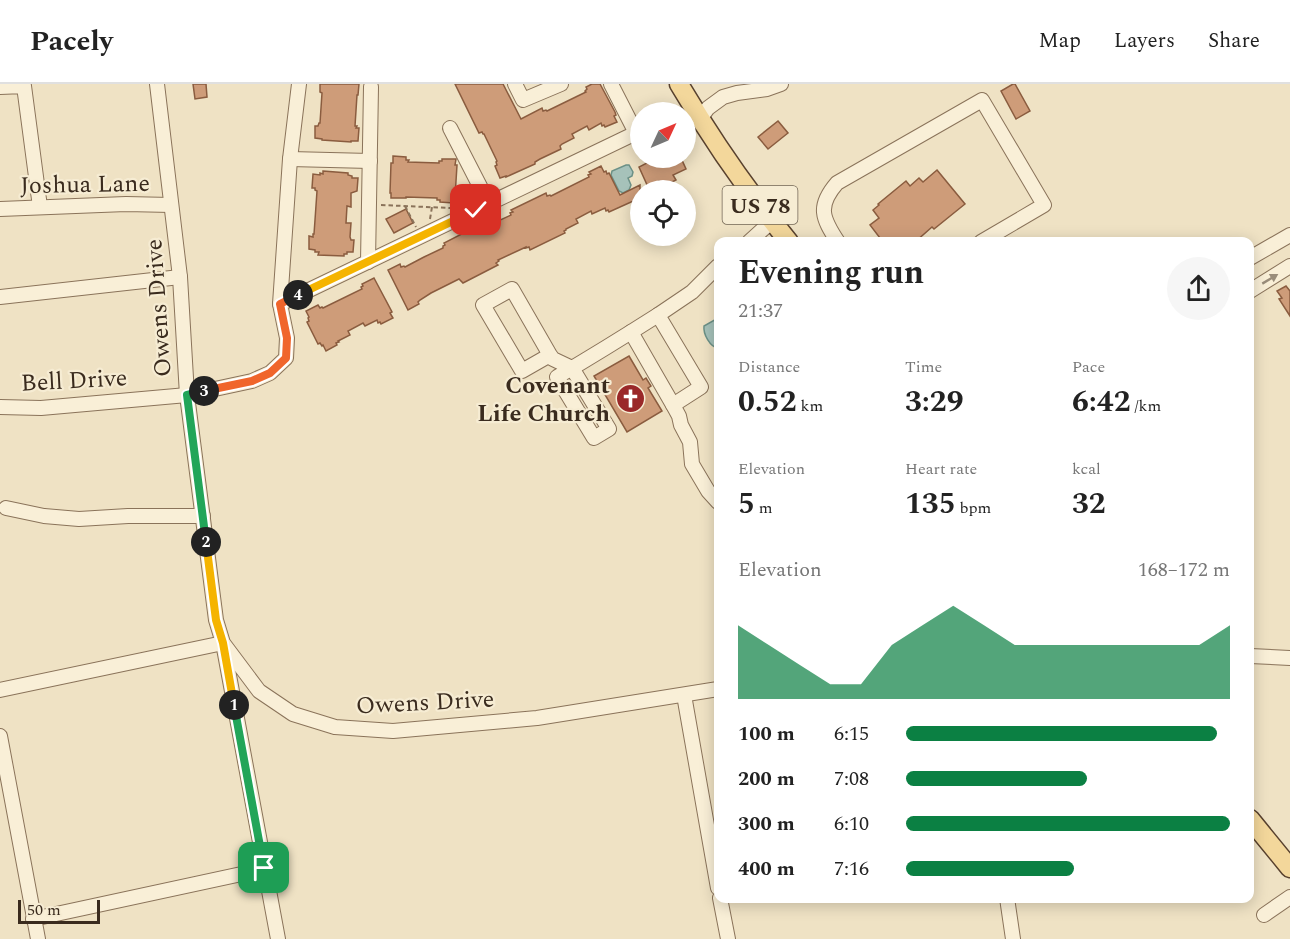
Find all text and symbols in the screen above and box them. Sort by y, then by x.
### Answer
text: Pacely [30,20,113,63]
text: Map [1039,25,1081,57]
text: Layers [1114,25,1175,57]
text: Share [1208,25,1260,57]
north arrow [630,102,696,168]
map controls [630,102,696,246]
street label: Joshua Lane [20,166,150,204]
button: locate [630,180,696,246]
pin [450,184,501,235]
road number: US 78 [722,186,798,224]
icon: check [459,193,492,226]
street label: Owens Drive [136,238,182,378]
text: Evening run [738,248,924,298]
button: share [1167,257,1230,320]
one-way arrow [1262,273,1278,284]
pin: 4 [283,280,313,310]
text: 4 [294,283,302,307]
text: 21:37 [738,296,783,326]
text: Distance [738,355,800,379]
text: Time [905,355,942,379]
text: Pace [1072,355,1105,379]
street label: Bell Drive [20,360,128,402]
place label: Covenant Life Church [477,368,610,432]
pin: 3 [189,376,219,406]
text: 3 [200,379,208,403]
text: 0.52 [738,379,797,425]
text: 3:29 [905,379,964,425]
text: 6:42 [1072,379,1131,425]
church icon: Covenant Life Church [615,383,647,415]
text: km [797,394,823,418]
text: /km [1131,394,1161,418]
text: Elevation [738,457,805,481]
text: Heart rate [905,457,977,481]
text: kcal [1072,457,1101,481]
text: 5 [738,481,755,527]
text: 135 [905,481,956,527]
text: 32 [1072,481,1106,527]
text: m [755,496,773,520]
text: bpm [956,496,991,520]
pin: 2 [191,527,221,557]
text: 2 [202,530,210,554]
text: Elevation [738,555,822,585]
text: 168–172 m [1138,555,1230,585]
street label: Owens Drive [355,681,495,725]
pin: 1 [219,690,249,720]
text: 1 [230,693,238,717]
text: 100 m [738,719,795,749]
text: 6:15 [834,719,869,749]
text: 200 m [738,764,795,794]
text: 7:08 [834,764,869,794]
text: 300 m [738,809,795,839]
text: 6:10 [834,809,869,839]
pin [238,842,289,893]
icon: arrive [247,851,280,884]
text: 400 m [738,854,795,884]
text: 7:16 [834,854,869,884]
scale bar [18,897,100,924]
text: 50 m [27,898,61,922]

